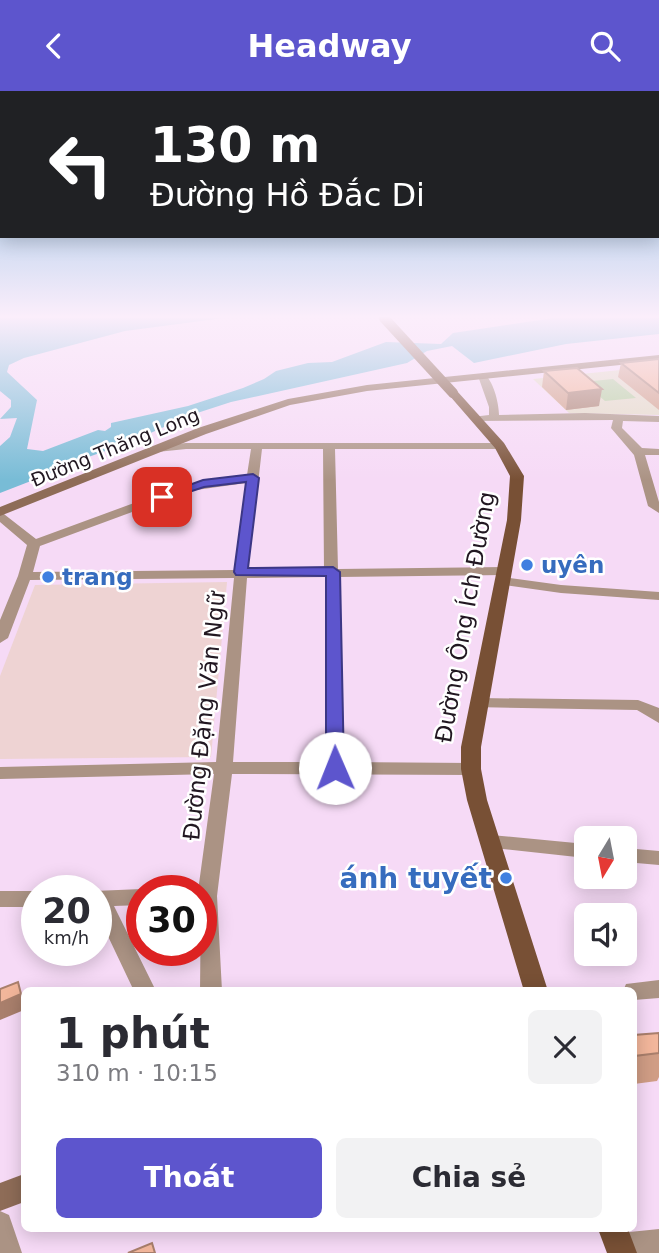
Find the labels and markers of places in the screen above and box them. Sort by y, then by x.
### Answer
pin [132,467,192,527]
place label: uyên [541,552,604,578]
marker: uyên [519,557,535,573]
place label: trang [62,564,133,590]
marker: trang [40,569,56,585]
place label: ánh tuyết [340,862,492,895]
marker: ánh tuyết [498,870,514,886]

